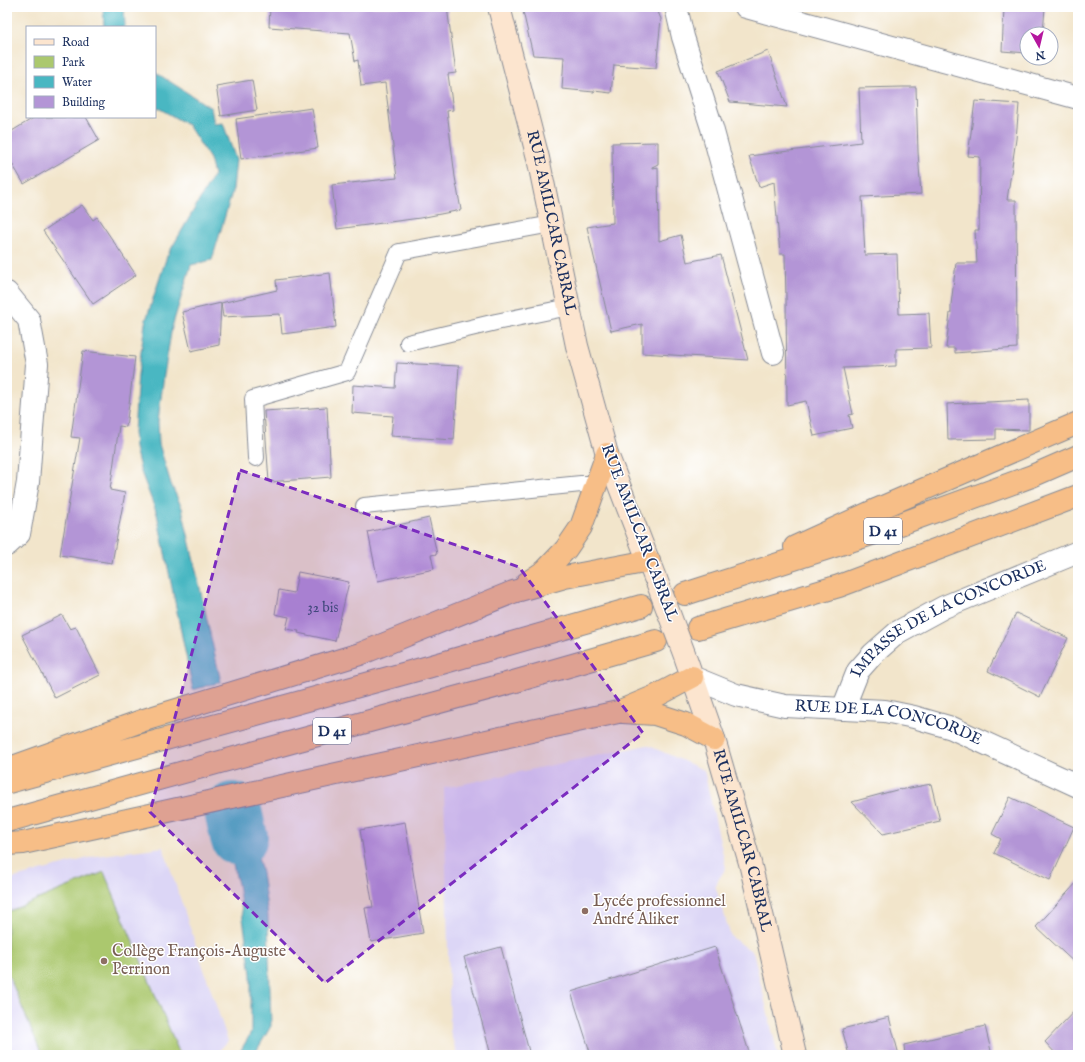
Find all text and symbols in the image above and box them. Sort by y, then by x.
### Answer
legend [26,26,156,118]
north arrow [1019,26,1059,66]
text: Road [62,35,90,50]
text: N [1034,47,1047,63]
text: Park [62,55,85,70]
text: Water [62,75,93,90]
text: Building [62,95,106,110]
street label: RUE AMILCAR CABRAL [521,128,580,318]
street label: RUE AMILCAR CABRAL [596,441,682,625]
road number: D 41 [864,518,902,544]
street label: IMPASSE DE LA CONCORDE [847,556,1049,680]
house number: 32 bis [308,599,339,617]
street label: RUE DE LA CONCORDE [794,696,985,750]
road number: D 41 [313,718,351,744]
street label: RUE AMILCAR CABRAL [707,747,776,934]
place label: Lycée professionnel André Aliker [592,892,726,930]
marker: Lycée professionnel André Aliker [580,906,590,916]
place label: Collège François-Auguste Perrinon [112,942,286,980]
marker: Collège François-Auguste Perrinon [99,956,109,966]

